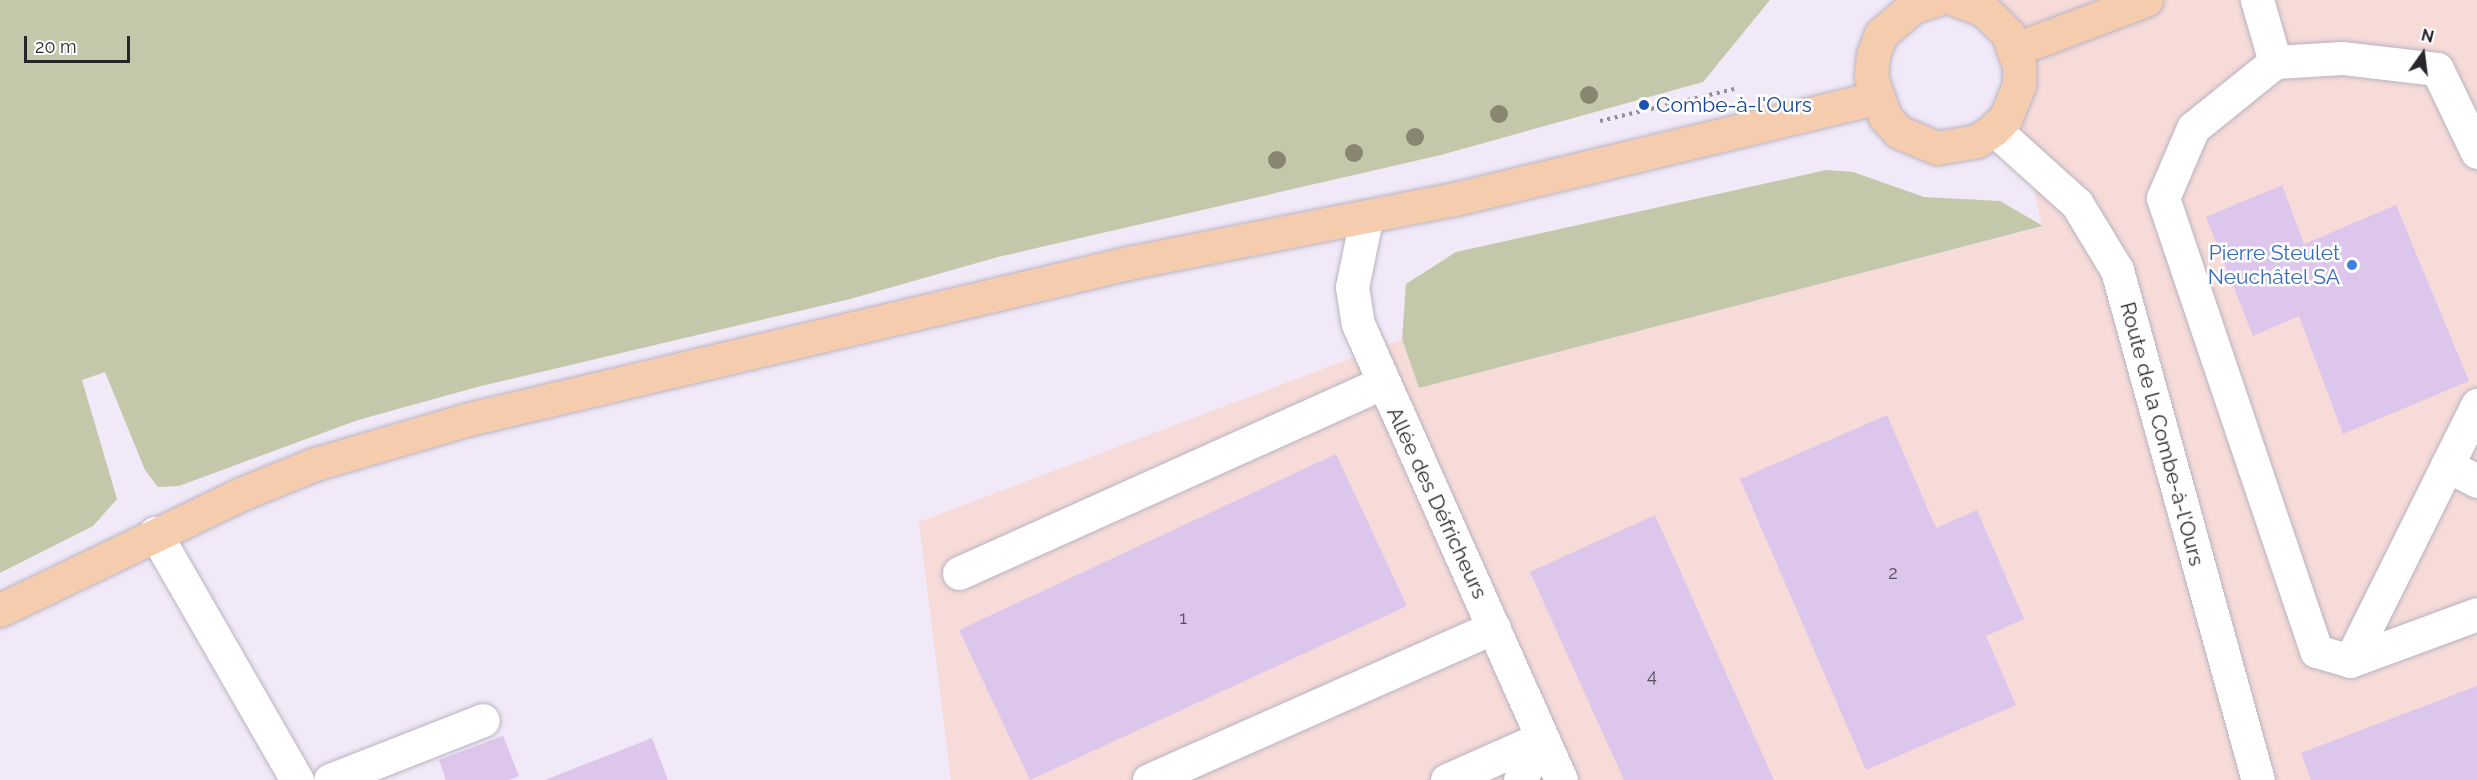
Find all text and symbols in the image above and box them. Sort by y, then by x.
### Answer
scale bar [27,24,134,62]
north arrow [2393,24,2453,84]
text: N [2419,25,2436,47]
text: 20 m [35,36,77,57]
place label: Combe-à-l'Ours [1656,92,1812,118]
marker: Combe-à-l'Ours [1637,98,1651,112]
place label: Pierre Steulet Neuchâtel SA [2207,240,2340,290]
marker: Pierre Steulet Neuchâtel SA [2345,258,2359,272]
street label: Route de la Combe-à-l'Ours [2115,299,2209,569]
street label: Allée des Défricheurs [1381,403,1493,603]
house number: 2 [1888,562,1898,584]
house number: 1 [1179,607,1187,629]
house number: 4 [1647,665,1657,687]

